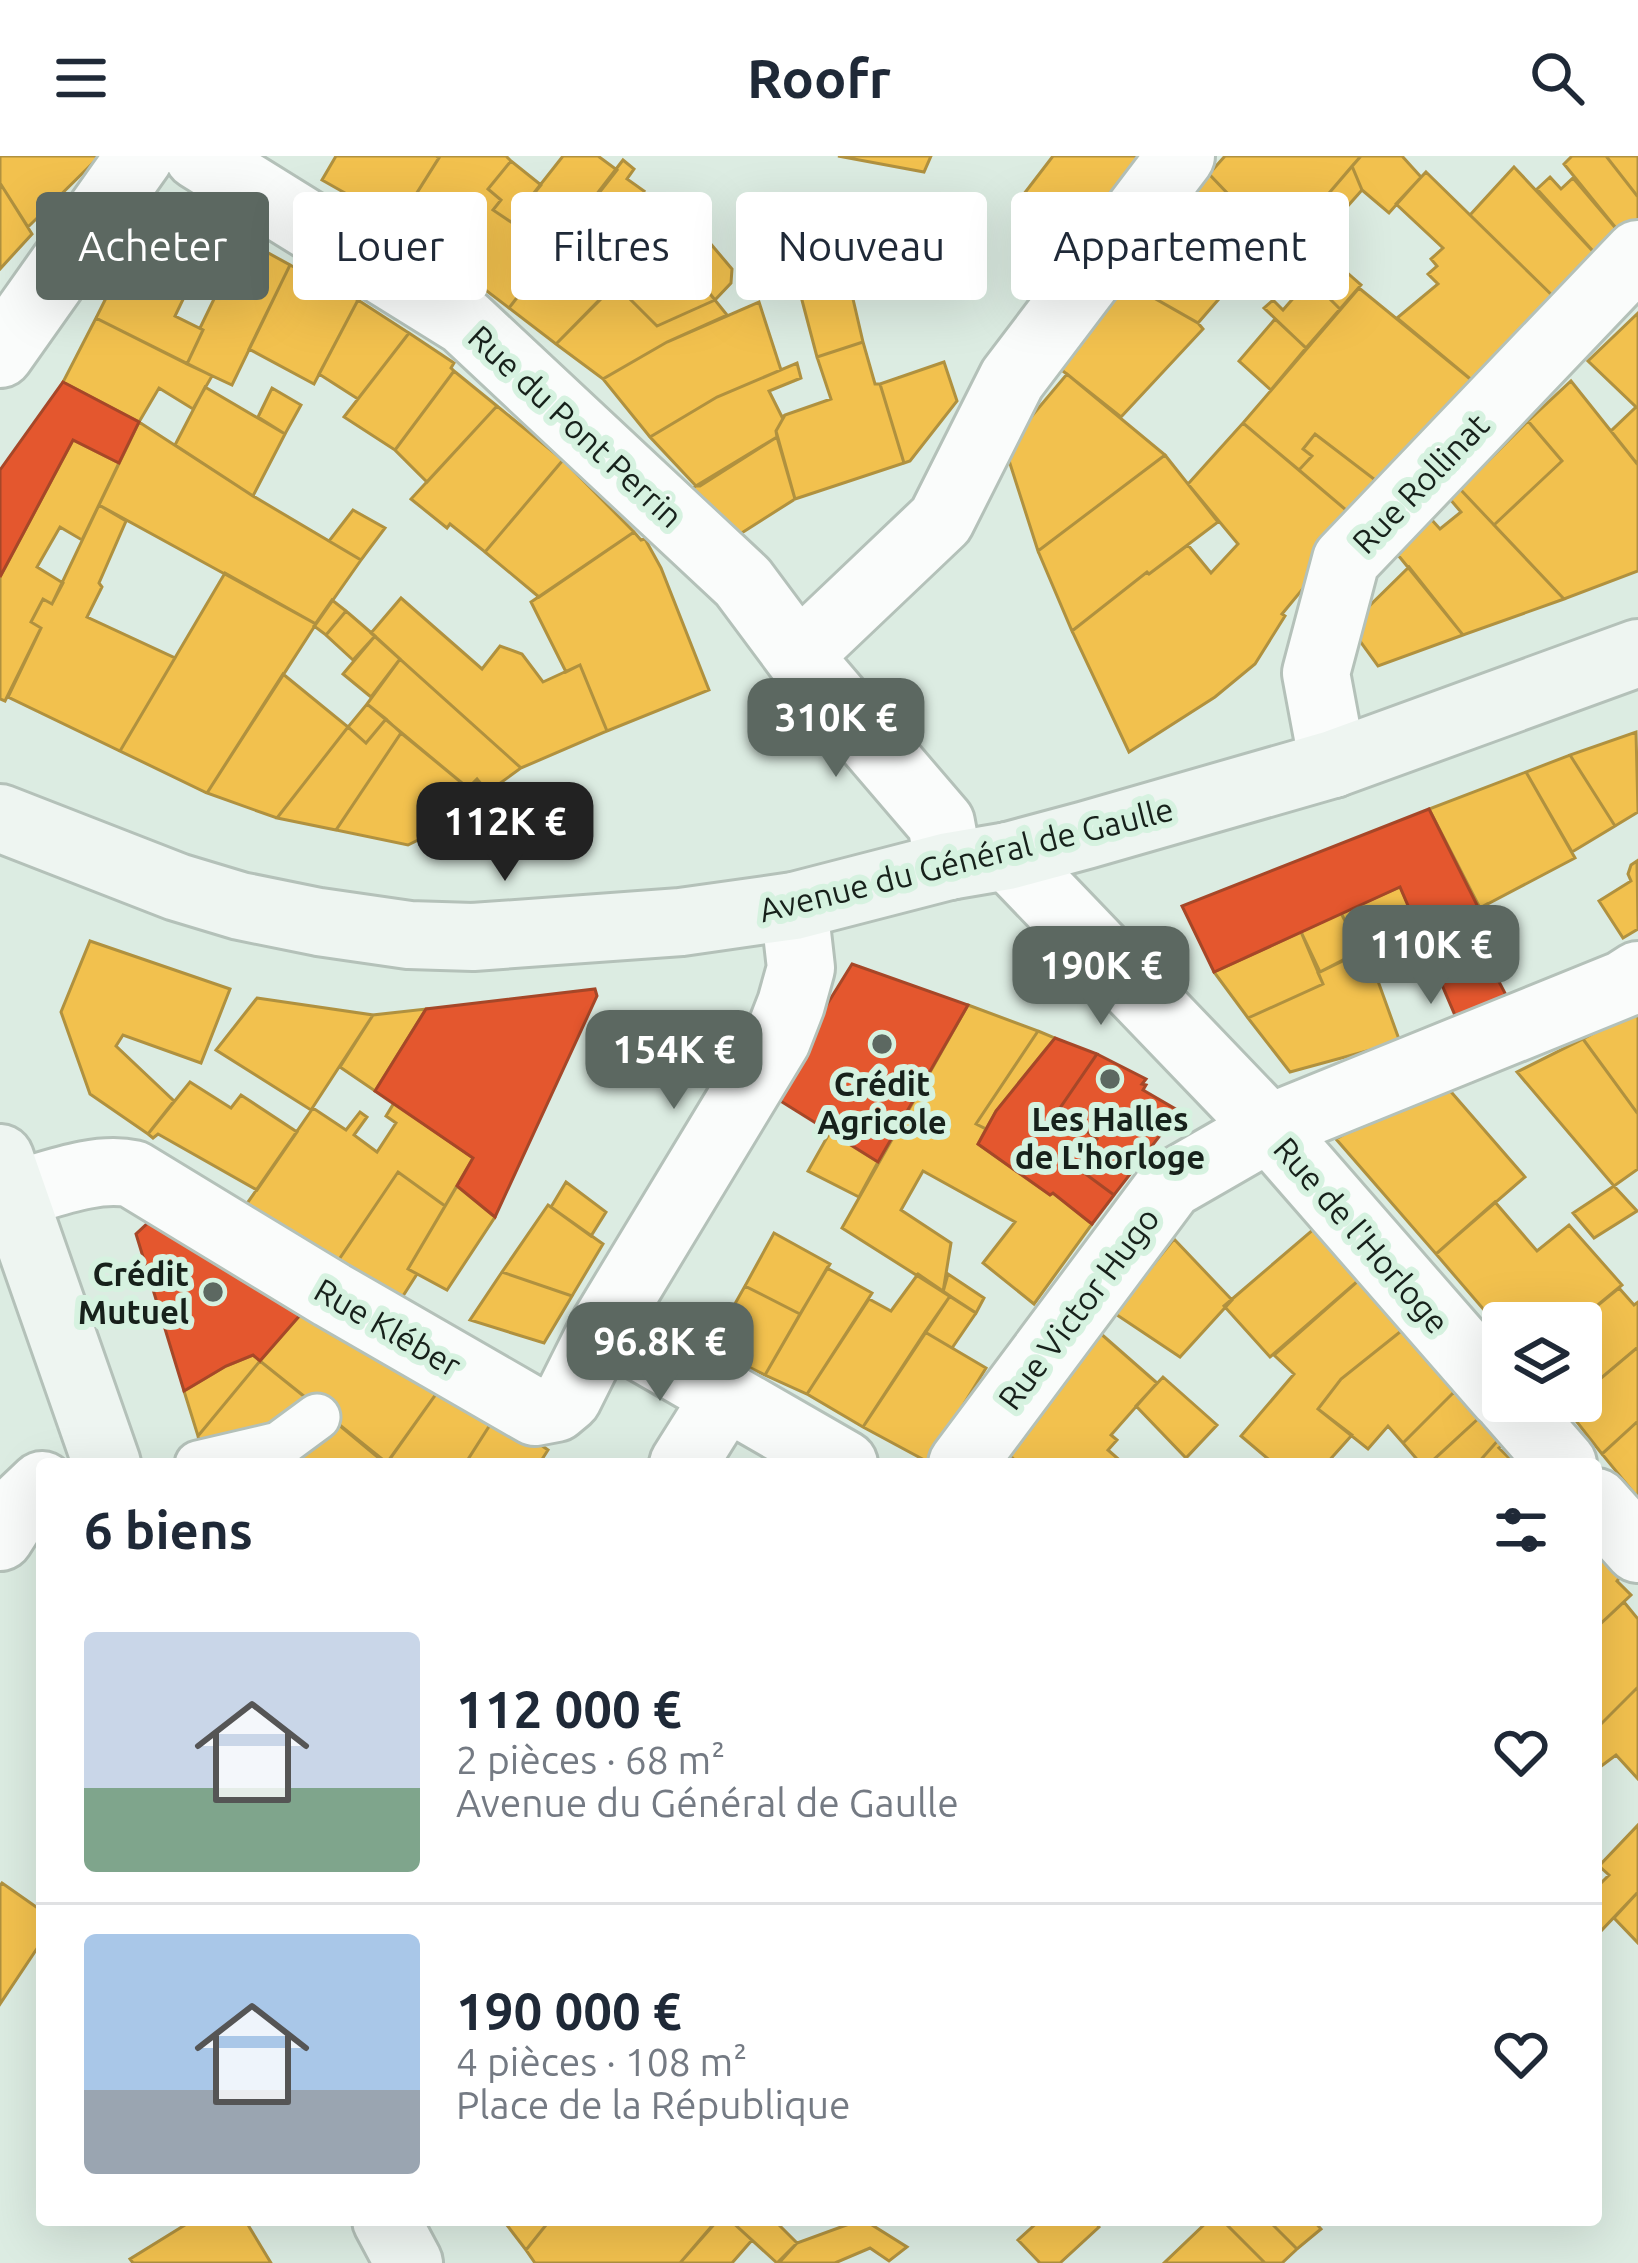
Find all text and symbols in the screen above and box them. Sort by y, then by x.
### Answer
icon: menu [48,45,114,111]
icon: search [1524,45,1590,111]
text: Roofr [747,48,891,108]
chip: Acheter [36,192,269,300]
chip: Louer [293,192,487,300]
chip: Filtres [511,192,712,300]
chip: Nouveau [736,192,987,300]
chip: Appartement [1011,192,1349,300]
street label: Rue du Pont Perrin [462,318,690,534]
street label: Rue Rollinat [1344,406,1496,560]
pin: 310K € [738,678,934,780]
text: 310K € [774,695,898,738]
pin: 112K € [407,782,603,884]
street label: Avenue du Général de Gaulle [755,790,1177,928]
text: 112K € [443,799,567,842]
pin: 110K € [1333,905,1529,1007]
text: 110K € [1369,922,1493,965]
pin: 190K € [1003,926,1199,1028]
text: 190K € [1039,943,1163,986]
pin: 154K € [576,1010,772,1112]
text: 154K € [612,1027,736,1070]
marker: Crédit Agricole [869,1031,895,1057]
place label: Crédit Agricole [817,1065,947,1140]
marker: Les Halles de L'horloge [1097,1066,1123,1092]
place label: Les Halles de L'horloge [1015,1100,1205,1175]
street label: Rue de l'Horloge [1267,1130,1457,1340]
street label: Rue Victor Hugo [990,1200,1166,1416]
place label: Crédit Mutuel [78,1255,189,1330]
street label: Rue Kléber [309,1270,468,1384]
marker: Crédit Mutuel [200,1279,226,1305]
pin: 96.8K € [549,1302,771,1404]
map controls [1482,1302,1602,1422]
button: layers [1482,1302,1602,1422]
text: 96.8K € [594,1319,726,1362]
icon: filters [1488,1497,1554,1563]
text: 6 biens [84,1501,253,1559]
icon: home [180,1680,324,1824]
text: 112 000 € [456,1680,682,1738]
icon: heart [1488,1719,1554,1785]
text: 2 pièces · 68 m² [456,1738,725,1781]
text: Avenue du Général de Gaulle [456,1781,959,1824]
icon: home [180,1982,324,2126]
text: 190 000 € [456,1982,682,2040]
icon: heart [1488,2021,1554,2087]
text: 4 pièces · 108 m² [456,2040,747,2083]
text: Place de la République [456,2083,851,2126]

